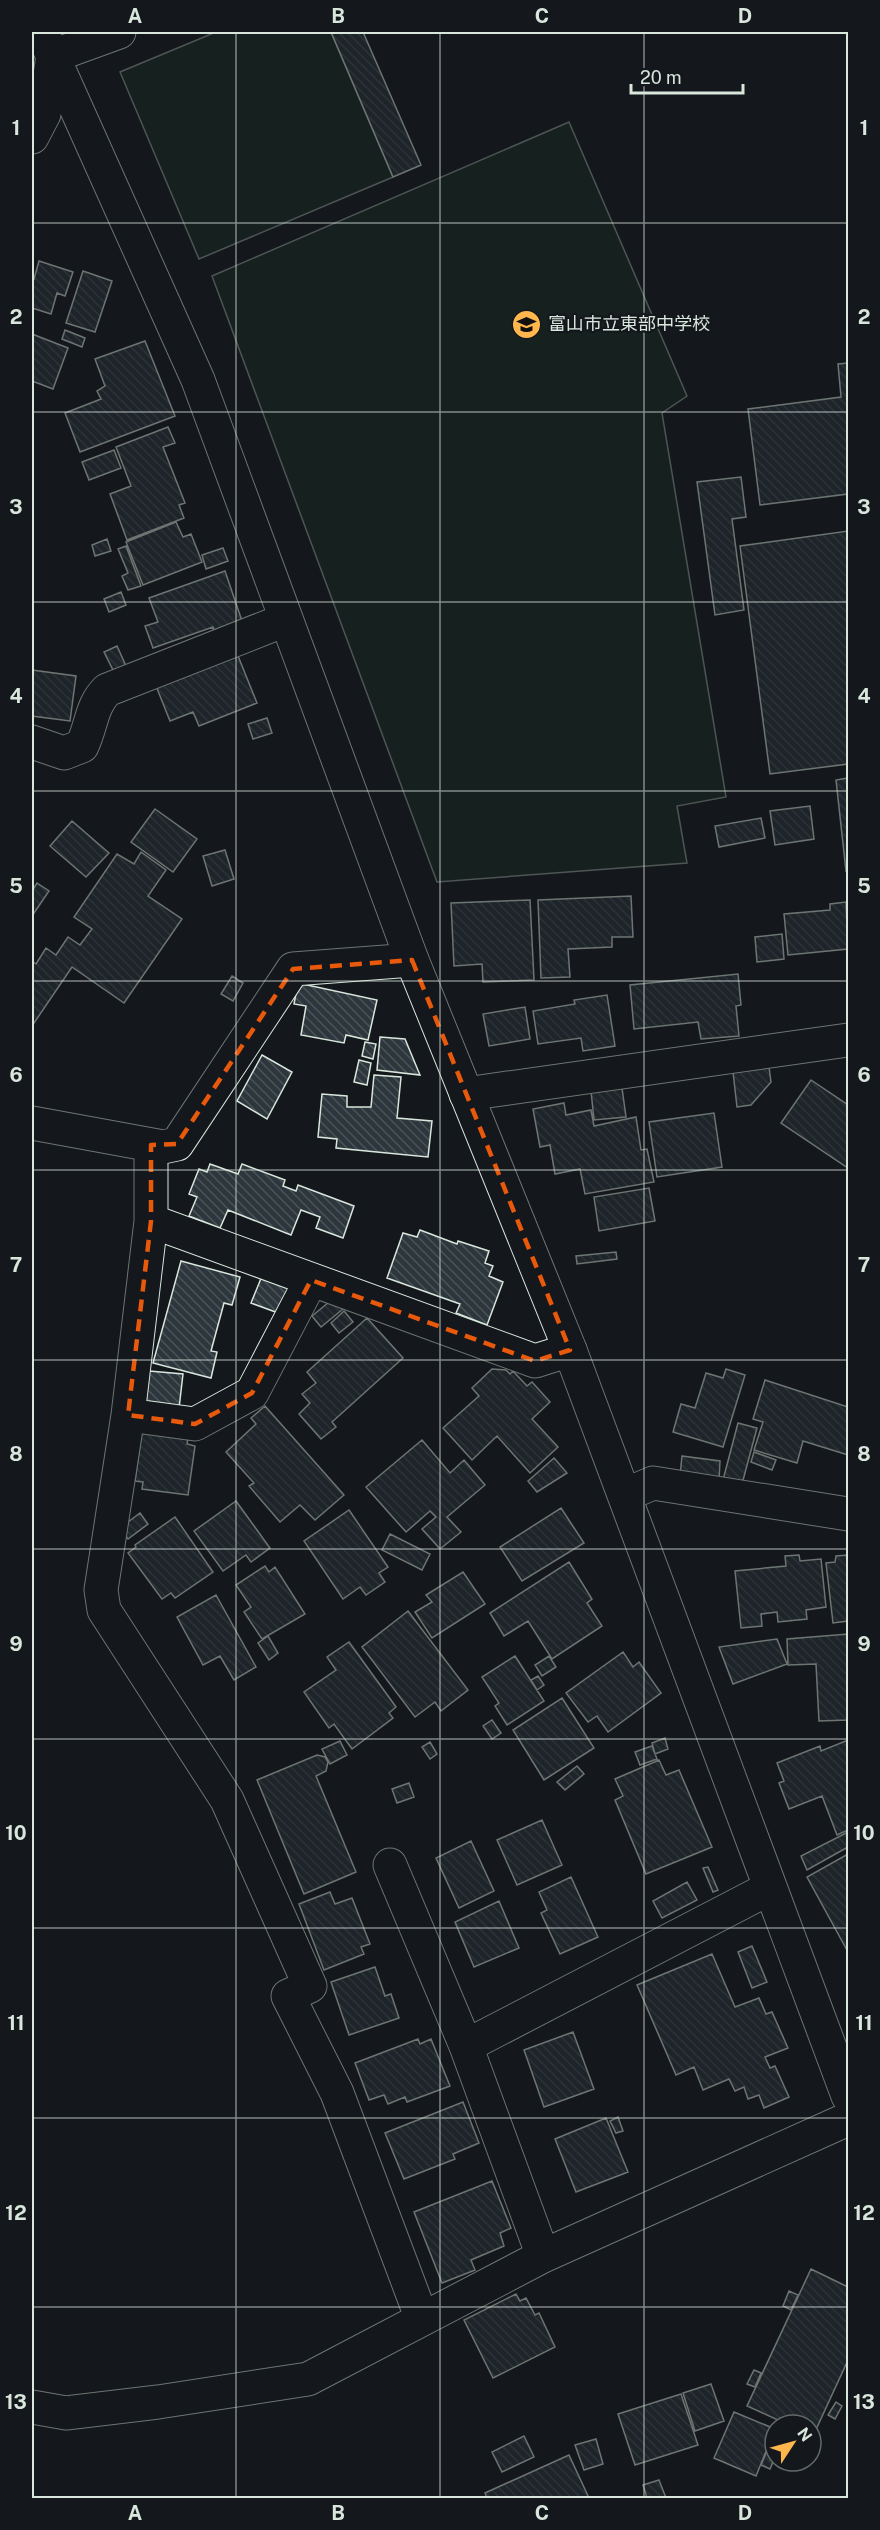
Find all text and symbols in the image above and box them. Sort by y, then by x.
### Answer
text: A [128,4,142,28]
text: B [331,4,345,28]
text: C [535,4,549,28]
text: D [738,4,752,28]
scale bar [631,57,744,95]
text: 20 m [640,67,682,88]
text: 1 [12,116,20,140]
text: 1 [860,116,868,140]
text: 2 [10,305,22,329]
text: 2 [858,305,870,329]
school or university icon: 富山市立東部中学校 [511,308,543,340]
place label: 富山市立東部中学校 [548,313,710,334]
text: 3 [9,495,23,519]
text: 3 [857,495,871,519]
text: 4 [9,684,23,708]
text: 4 [857,684,871,708]
text: 5 [9,874,23,898]
text: 5 [857,874,871,898]
text: 6 [9,1063,23,1087]
text: 6 [857,1063,871,1087]
text: 7 [10,1253,22,1277]
text: 7 [858,1253,870,1277]
text: 8 [9,1442,23,1466]
text: 8 [857,1442,871,1466]
text: 9 [9,1632,23,1656]
text: 9 [857,1632,871,1656]
text: 10 [5,1821,27,1845]
text: 10 [853,1821,875,1845]
text: 11 [7,2011,25,2035]
text: 11 [855,2011,873,2035]
text: 12 [5,2201,27,2225]
text: 12 [853,2201,875,2225]
text: 13 [5,2390,27,2414]
text: 13 [853,2390,875,2414]
north arrow [763,2413,823,2473]
text: N [793,2424,816,2445]
text: A [128,2501,142,2525]
text: B [331,2501,345,2525]
text: C [535,2501,549,2525]
text: D [738,2501,752,2525]

